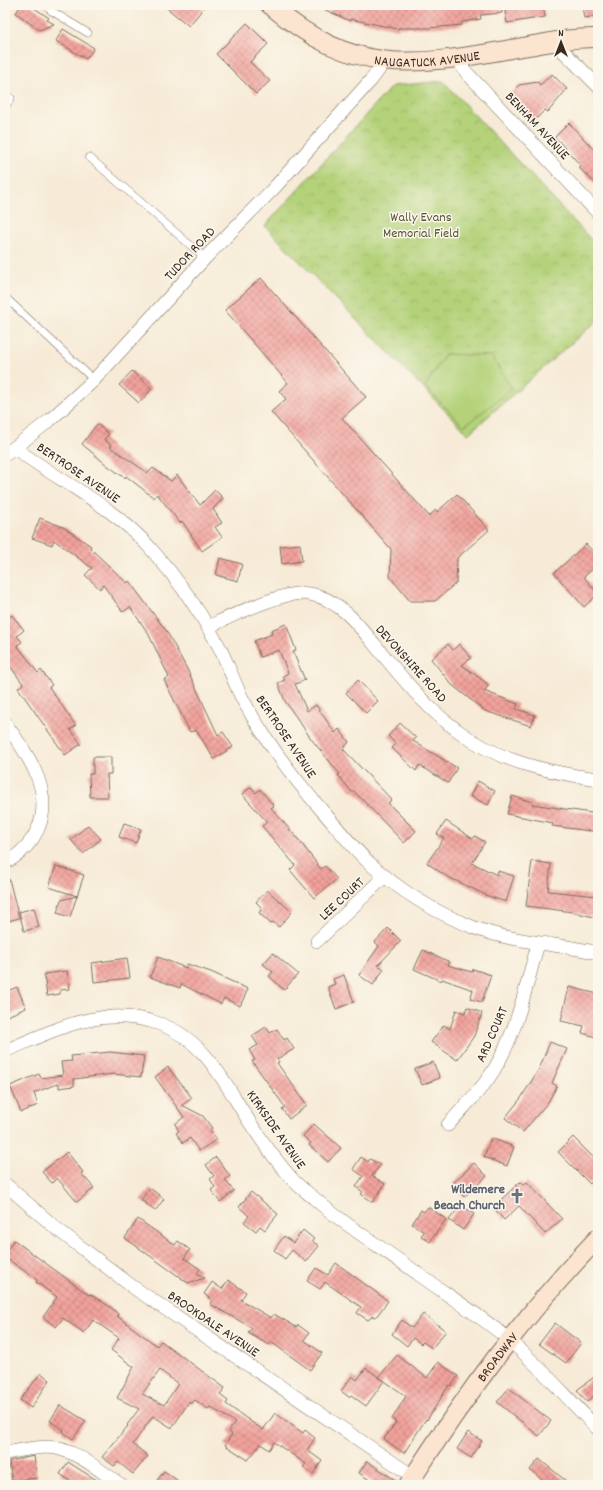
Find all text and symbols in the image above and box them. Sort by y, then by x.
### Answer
north arrow [541,22,581,62]
text: N [558,26,564,42]
street label: NAUGATUCK AVENUE [373,46,482,74]
street label: BENHAM AVENUE [500,88,574,165]
park label: Wally Evans Memorial Field [383,208,459,244]
street label: TUDOR ROAD [160,223,221,286]
street label: BERTROSE AVENUE [32,438,124,509]
street label: DEVONSHIRE ROAD [370,621,451,708]
street label: BERTROSE AVENUE [250,691,321,783]
street label: LEE COURT [315,873,370,926]
street label: ARD COURT [472,1003,514,1066]
street label: KIRKSIDE AVENUE [241,1087,310,1174]
place label: Wildemere Beach Church [434,1180,506,1216]
church icon: Wildemere Beach Church [508,1187,526,1205]
street label: BROOKDALE AVENUE [163,1286,263,1363]
street label: BROADWAY [473,1328,524,1387]

